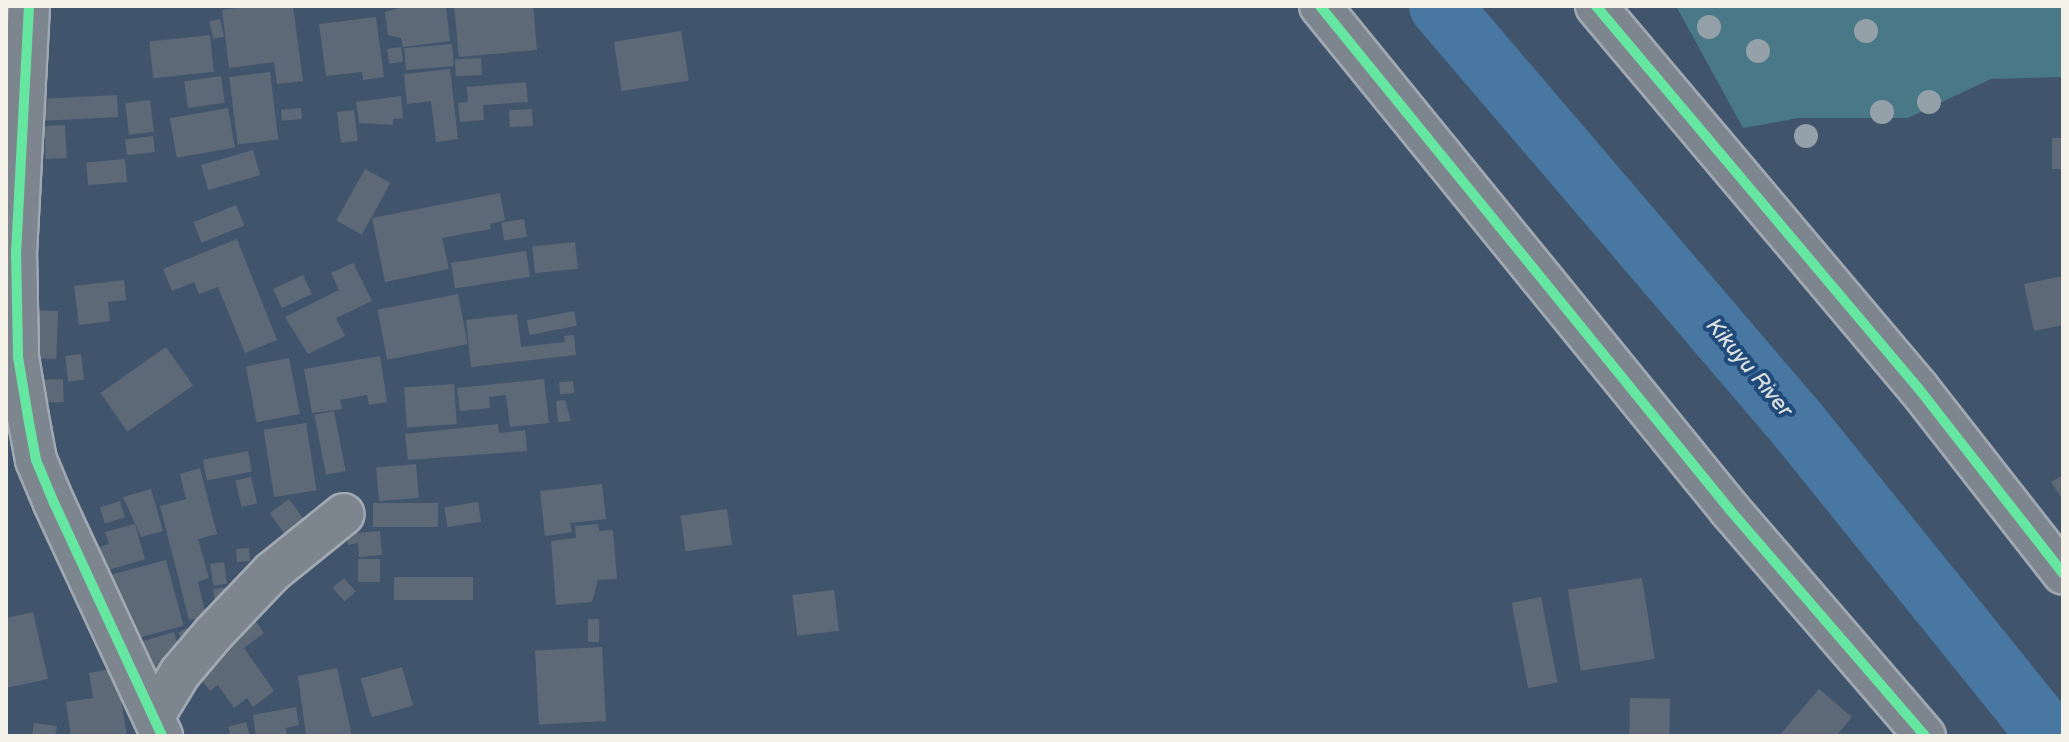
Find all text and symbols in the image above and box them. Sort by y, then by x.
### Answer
water label: Kikuyu River [1700,313,1798,423]

